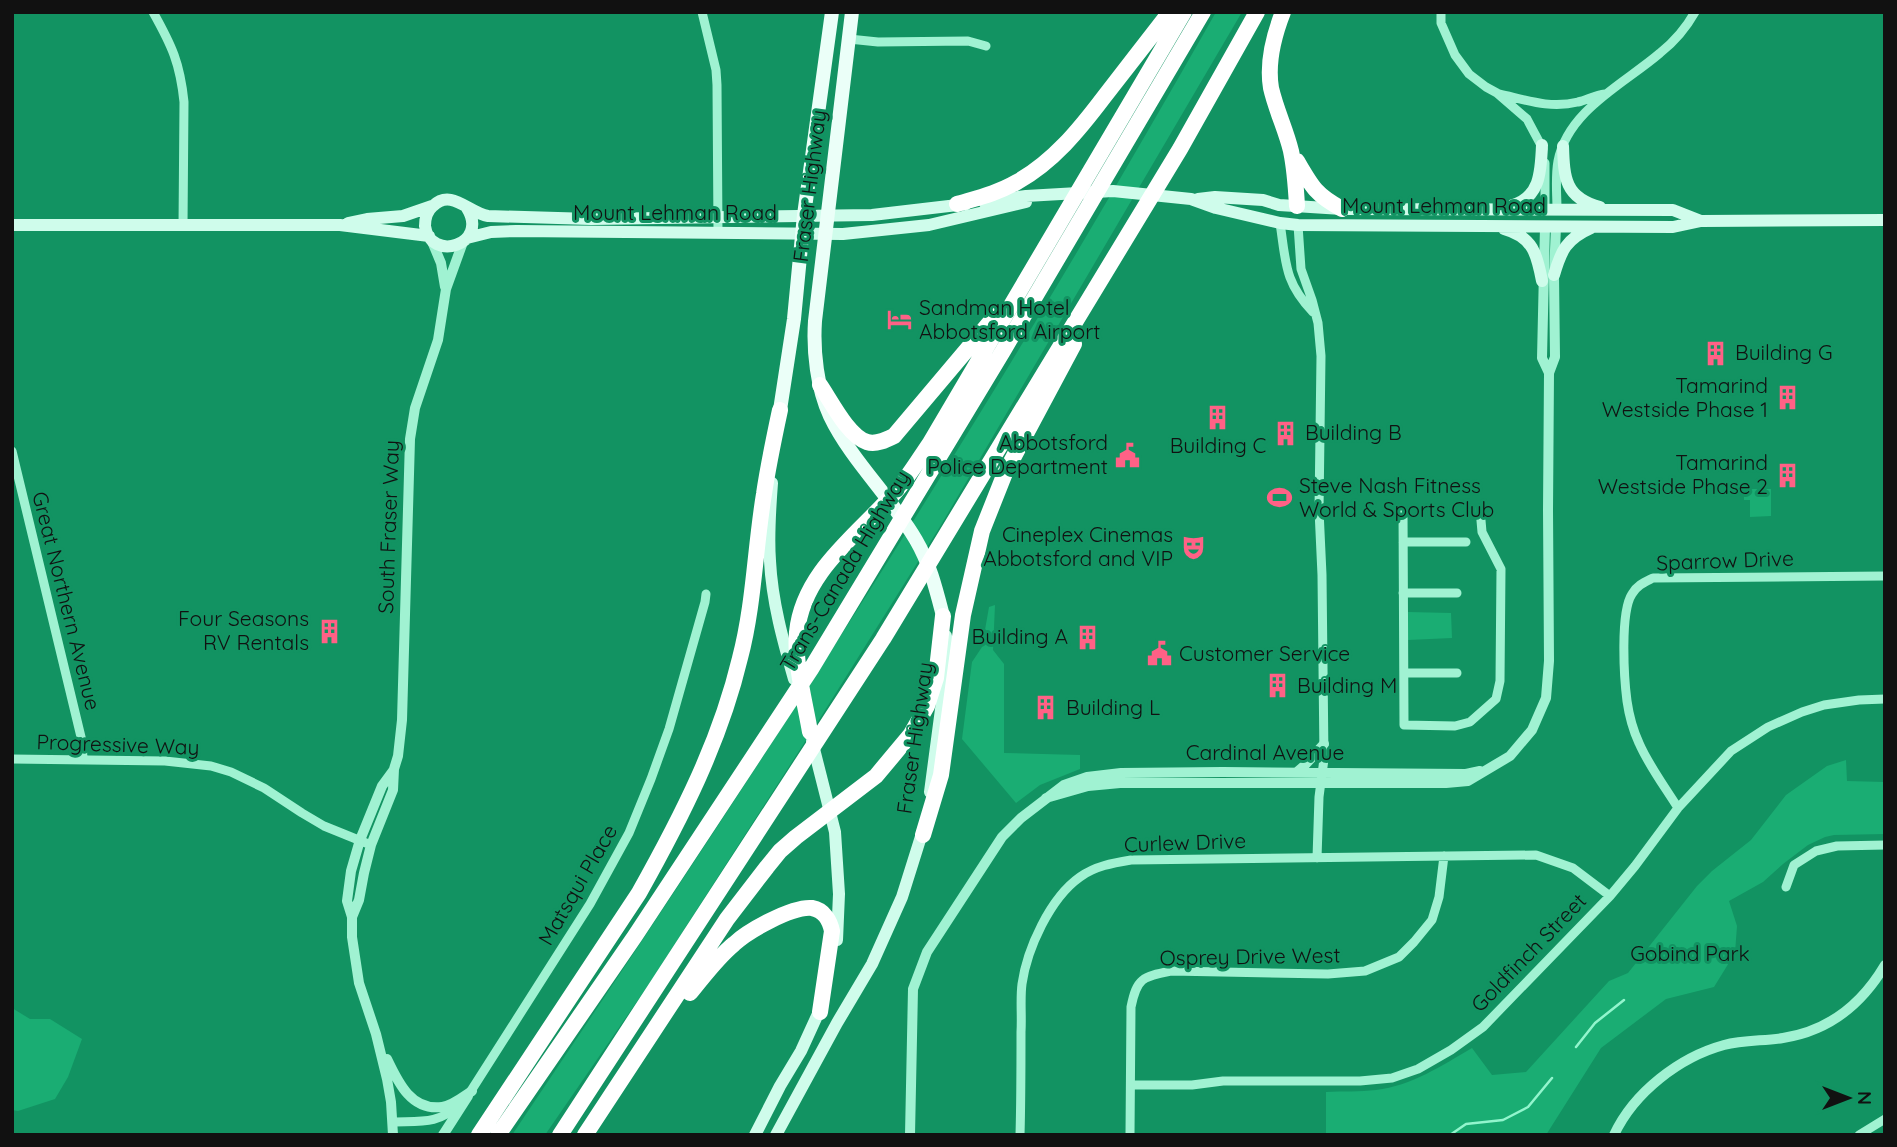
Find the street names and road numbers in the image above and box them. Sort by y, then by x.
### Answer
street label: Fraser Highway [787,108,831,263]
street label: Mount Lehman Road [1342,192,1546,218]
street label: Mount Lehman Road [573,199,777,225]
street label: South Fraser Way [372,440,404,614]
street label: Trans-Canada Highway [774,465,914,676]
street label: Great Northern Avenue [27,489,107,713]
street label: Sparrow Drive [1656,545,1794,575]
street label: Fraser Highway [890,660,938,815]
street label: Progressive Way [36,728,200,760]
street label: Cardinal Avenue [1186,739,1344,765]
street label: Matsqui Place [532,819,622,950]
street label: Curlew Drive [1123,827,1247,857]
street label: Goldfinch Street [1465,888,1591,1017]
street label: Osprey Drive West [1159,941,1341,971]

